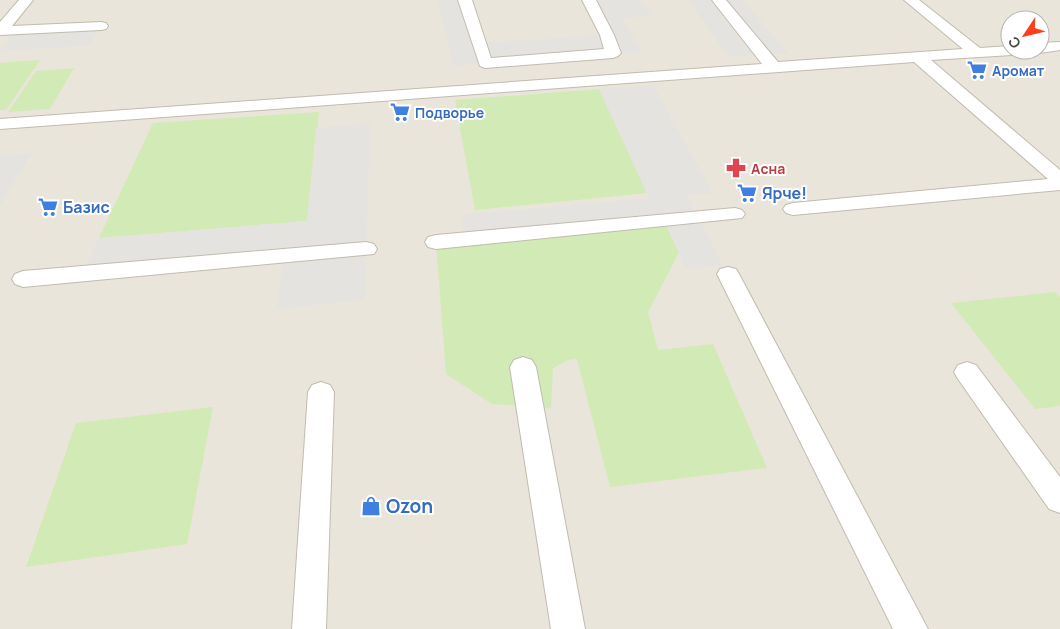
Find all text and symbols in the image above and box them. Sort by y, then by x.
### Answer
north arrow [1000,10,1050,60]
text: С [1003,33,1025,52]
supermarket icon: Аромат [966,59,988,81]
place label: Аромат [992,61,1045,80]
supermarket icon: Подворье [389,101,411,123]
place label: Подворье [415,103,484,122]
pharmacy icon: Асна [725,157,747,179]
place label: Асна [751,159,785,178]
supermarket icon: Ярче! [736,182,758,204]
place label: Ярче! [762,182,807,204]
supermarket icon: Базис [37,196,59,218]
place label: Базис [63,196,110,218]
place label: Ozon [386,493,433,519]
shop icon: Ozon [360,495,382,517]

